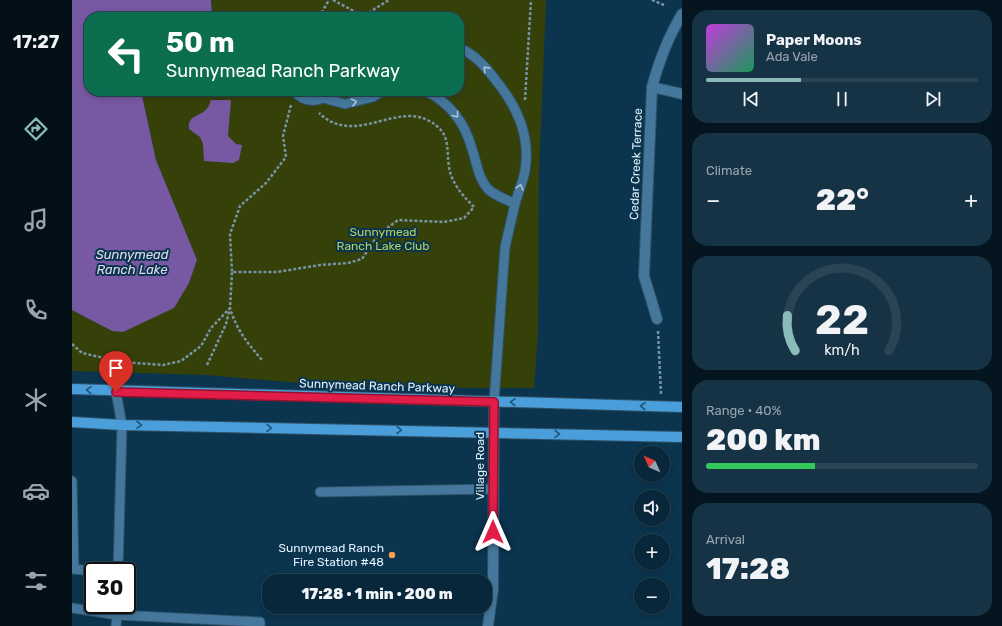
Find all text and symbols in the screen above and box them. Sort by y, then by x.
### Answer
text: 50 m [166,26,235,59]
icon: left [100,28,152,80]
text: 17:27 [13,31,59,53]
text: Paper Moons [766,31,862,49]
text: Ada Vale [766,49,818,64]
text: Sunnymead Ranch Parkway [166,60,400,82]
one-way arrow [483,66,491,74]
icon: previous [740,88,762,110]
icon: pause [831,88,853,110]
icon: next [922,88,944,110]
one-way arrow [350,98,357,106]
street label: Cedar Creek Terrace [627,108,645,220]
one-way arrow [451,111,458,118]
icon: directions [22,115,50,143]
text: Climate [706,163,752,178]
text: 22° [816,182,869,218]
one-way arrow [515,183,524,190]
text: − [706,187,720,214]
text: + [964,187,978,214]
icon: music [22,206,50,234]
park label: Sunnymead Ranch Lake Club [337,225,429,253]
water label: Sunnymead Ranch Lake [96,247,169,277]
text: 22 [815,295,869,344]
icon: phone [22,296,50,324]
text: km/h [824,342,860,359]
pin [99,351,133,392]
icon: arrive [105,357,127,379]
street label: Sunnymead Ranch Parkway [299,376,456,396]
icon: climate [22,386,50,414]
one-way arrow [86,386,92,395]
one-way arrow [510,398,516,406]
one-way arrow [640,401,646,410]
text: Range · 40% [706,403,782,418]
one-way arrow [136,421,142,429]
text: 200 km [706,422,820,458]
one-way arrow [266,423,272,432]
one-way arrow [396,426,402,434]
one-way arrow [554,429,560,438]
street label: Village Road [473,432,487,500]
north arrow [634,446,670,482]
map controls [634,446,670,614]
icon: car [22,477,50,505]
button: sound [634,490,670,526]
position arrow [472,511,514,553]
text: Arrival [706,532,745,547]
button: + [634,534,670,570]
place label: Sunnymead Ranch Fire Station #48 [279,541,384,569]
marker: Sunnymead Ranch Fire Station #48 [387,550,397,560]
text: 17:28 [706,551,790,587]
speed limit sign: 30 [84,562,136,614]
icon: filters [22,567,50,595]
button: − [634,578,670,614]
text: 17:28 · 1 min · 200 m [301,585,453,603]

